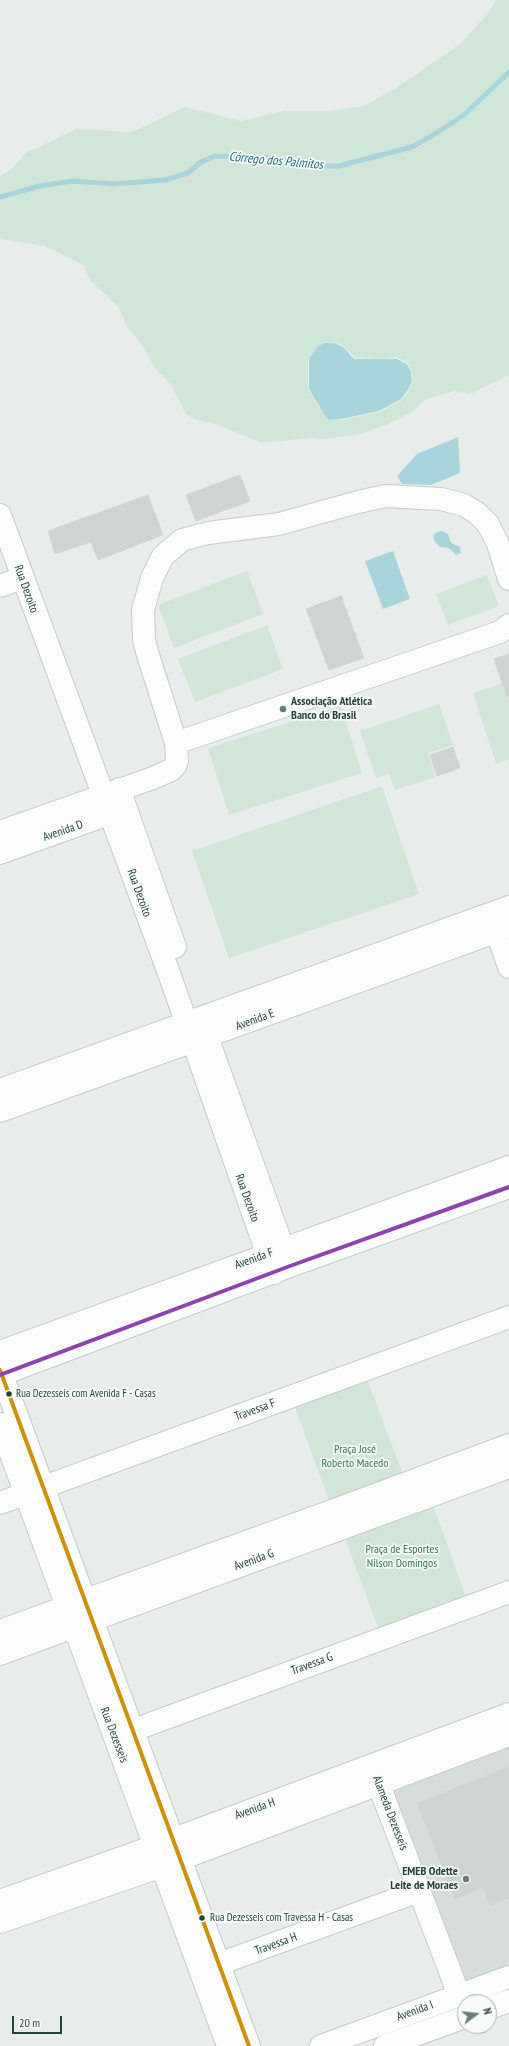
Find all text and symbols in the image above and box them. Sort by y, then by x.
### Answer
water label: Córrego dos Palmitos [228,149,324,173]
street label: Rua Dezoito [11,563,41,615]
place label: Associação Atlética Banco do Brasil [291,695,372,723]
marker: Associação Atlética Banco do Brasil [278,704,288,714]
street label: Avenida D [41,817,85,845]
street label: Rua Dezoito [124,867,154,919]
street label: Avenida E [234,1006,276,1034]
street label: Rua Dezoito [232,1172,262,1224]
street label: Avenida F [233,1245,275,1273]
place label: Rua Dezesseis com Avenida F - Casas [16,1387,156,1401]
marker: Rua Dezesseis com Avenida F - Casas [4,1389,14,1399]
street label: Travessa F [233,1396,277,1424]
park label: Praça José Roberto Macedo [322,1443,388,1471]
park label: Praça de Esportes Nilson Domingos [366,1543,438,1571]
street label: Avenida G [232,1546,276,1574]
street label: Travessa G [289,1650,335,1678]
street label: Rua Dezesseis [97,1705,131,1765]
street label: Alameda Dezesseis [369,1774,411,1852]
street label: Avenida H [233,1795,277,1823]
place label: EMEB Odette Leite de Moraes [390,1865,458,1893]
marker: EMEB Odette Leite de Moraes [461,1874,471,1884]
place label: Rua Dezesseis com Travessa H - Casas [210,1911,353,1925]
marker: Rua Dezesseis com Travessa H - Casas [197,1913,207,1923]
street label: Travessa H [253,1930,299,1958]
north arrow [457,1994,497,2034]
street label: Avenida I [395,1998,435,2024]
text: N [480,2006,495,2016]
scale bar [14,2008,64,2034]
text: 20 m [19,2015,40,2030]

